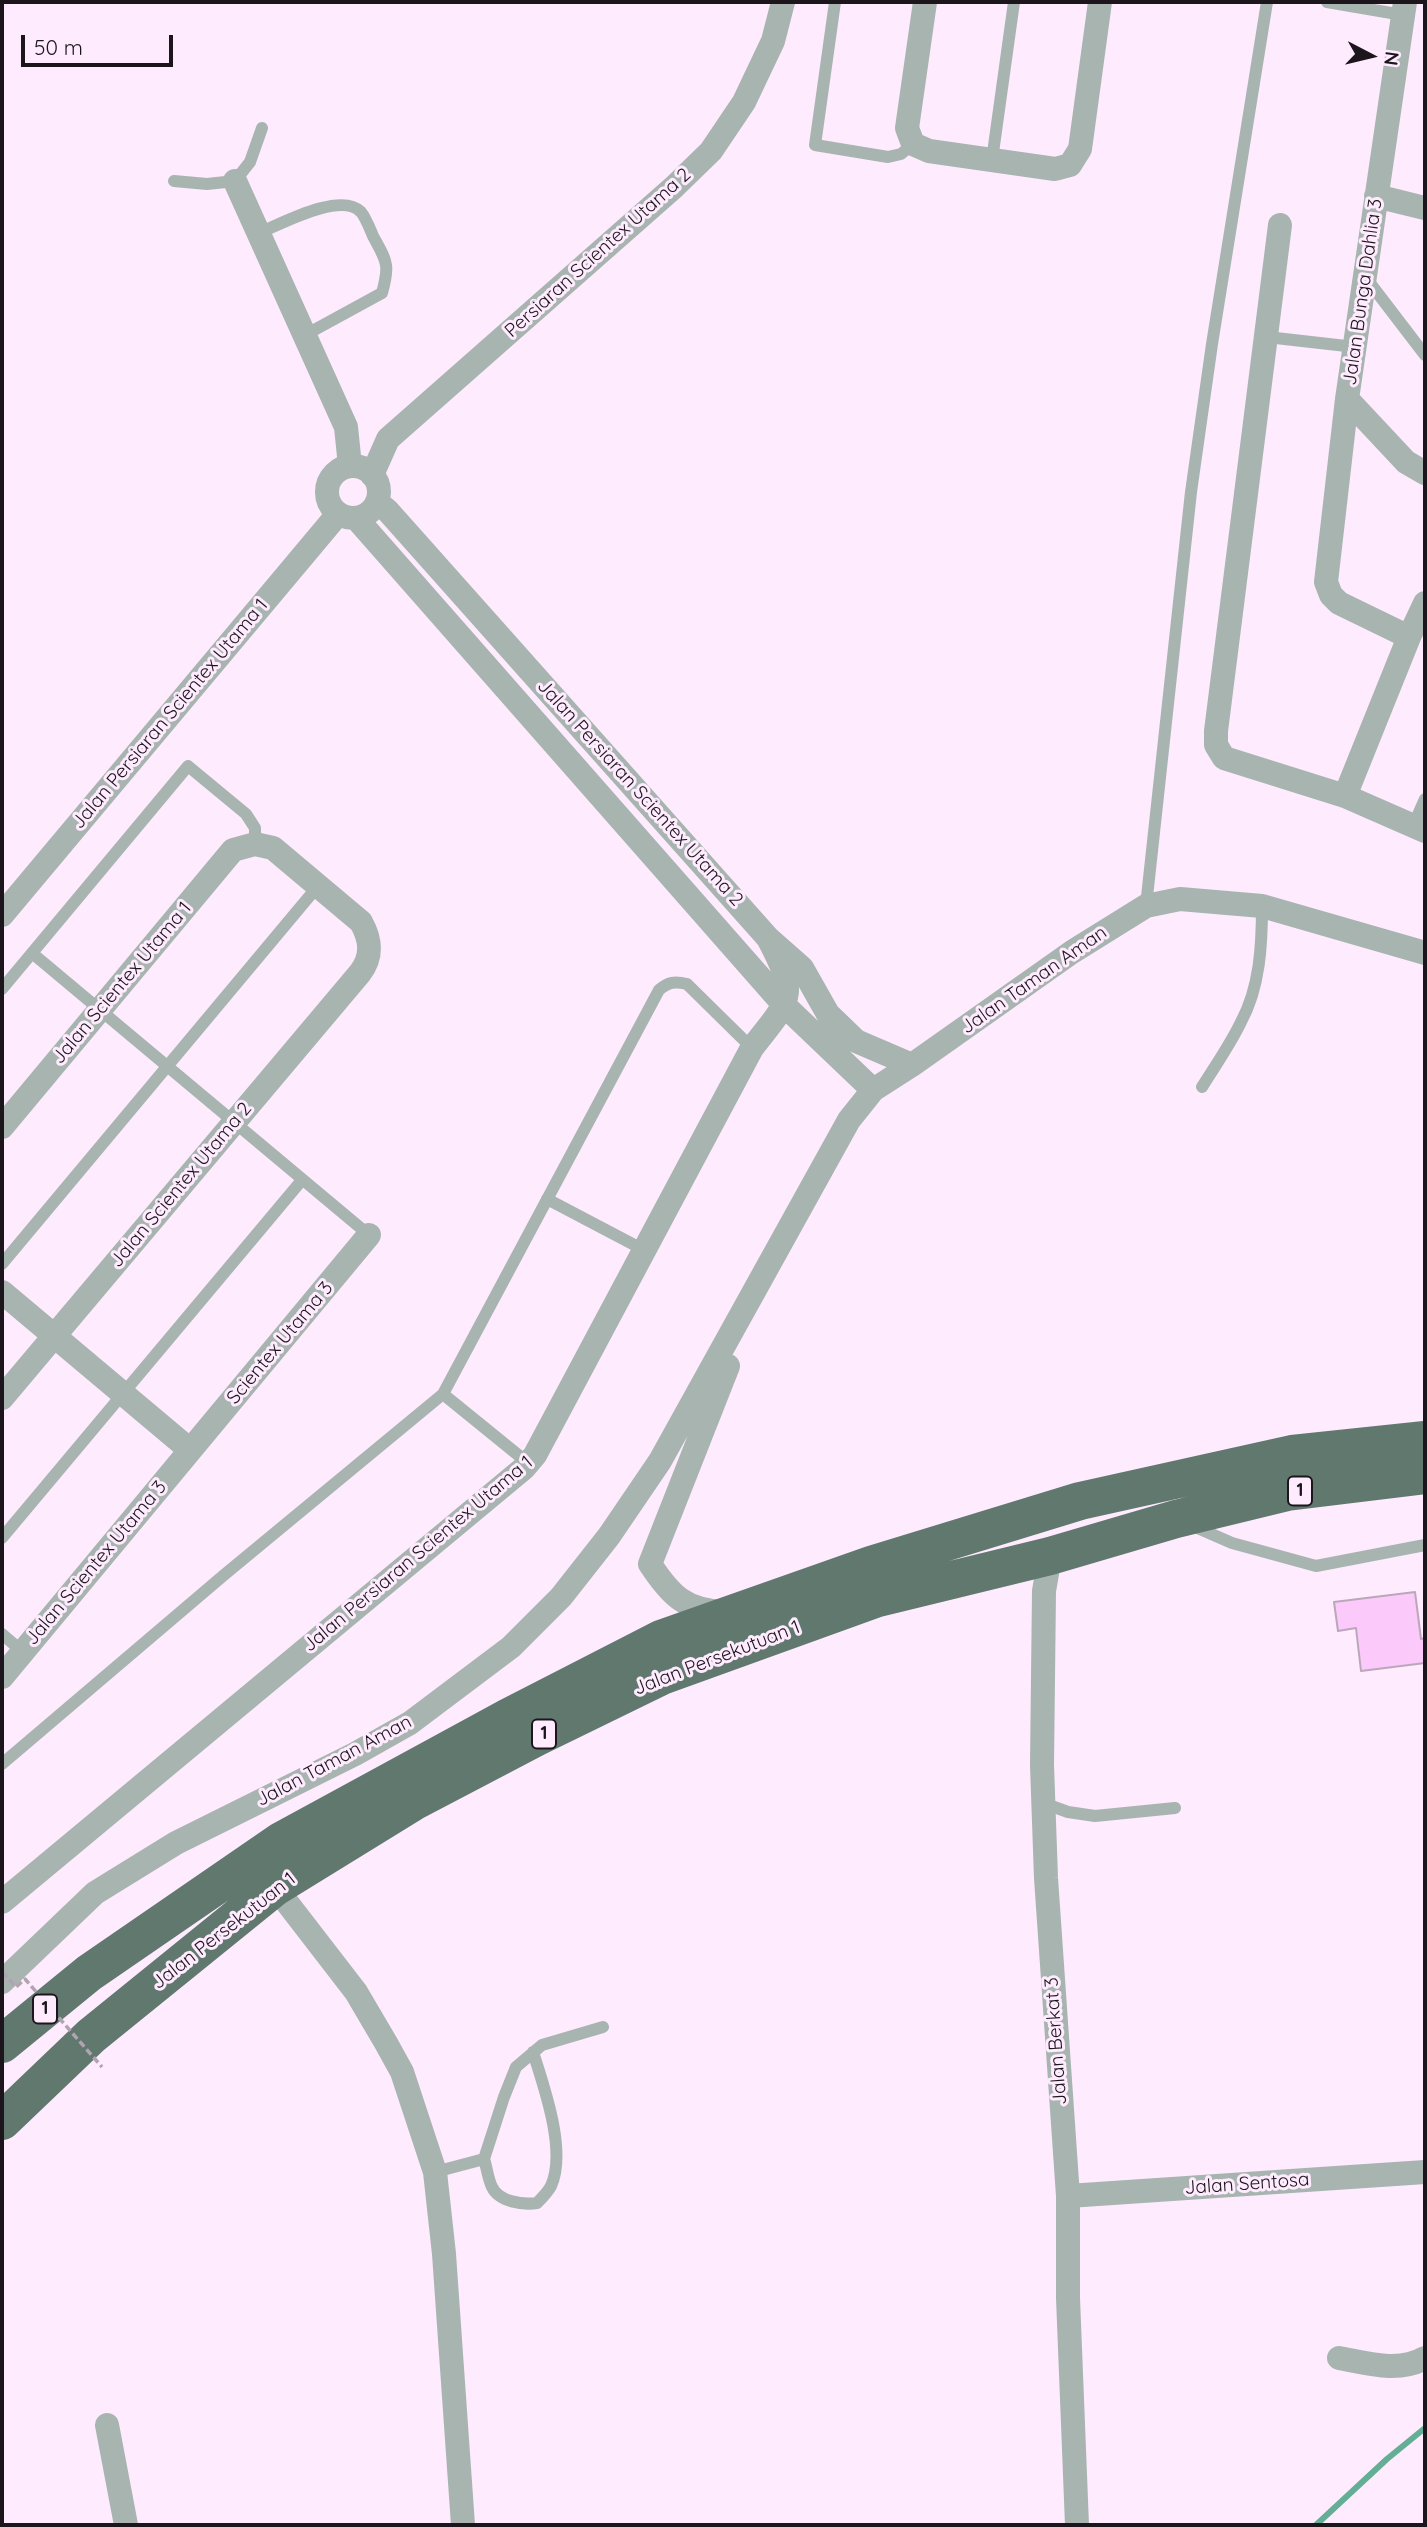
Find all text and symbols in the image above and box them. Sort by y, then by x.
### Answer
scale bar [24,21,177,65]
north arrow [1336,21,1406,91]
text: 50 m [34,34,83,60]
text: N [1379,50,1405,67]
street label: Persiaran Scientex Utama 2 [500,164,696,342]
street label: Jalan Bunga Dahlia 3 [1339,197,1387,387]
street label: Jalan Persiaran Scientex Utama 1 [67,594,273,834]
street label: Jalan Persiaran Scientex Utama 2 [532,675,748,911]
street label: Jalan Scientex Utama 1 [48,897,196,1069]
street label: Jalan Taman Aman [957,921,1111,1039]
street label: Jalan Scientex Utama 2 [105,1098,257,1272]
street label: Scientex Utama 3 [222,1277,338,1409]
street label: Jalan Persiaran Scientex Utama 1 [298,1451,538,1657]
street label: Jalan Scientex Utama 3 [21,1476,171,1650]
road number: 1 [1288,1476,1312,1506]
street label: Jalan Persekutuan 1 [631,1616,803,1700]
street label: Jalan Taman Aman [252,1710,416,1812]
road number: 1 [532,1720,556,1749]
street label: Jalan Persekutuan 1 [148,1868,300,1994]
street label: Jalan Berkat 3 [1040,1976,1072,2106]
road number: 1 [33,1994,57,2024]
street label: Jalan Sentosa [1184,2168,1310,2200]

